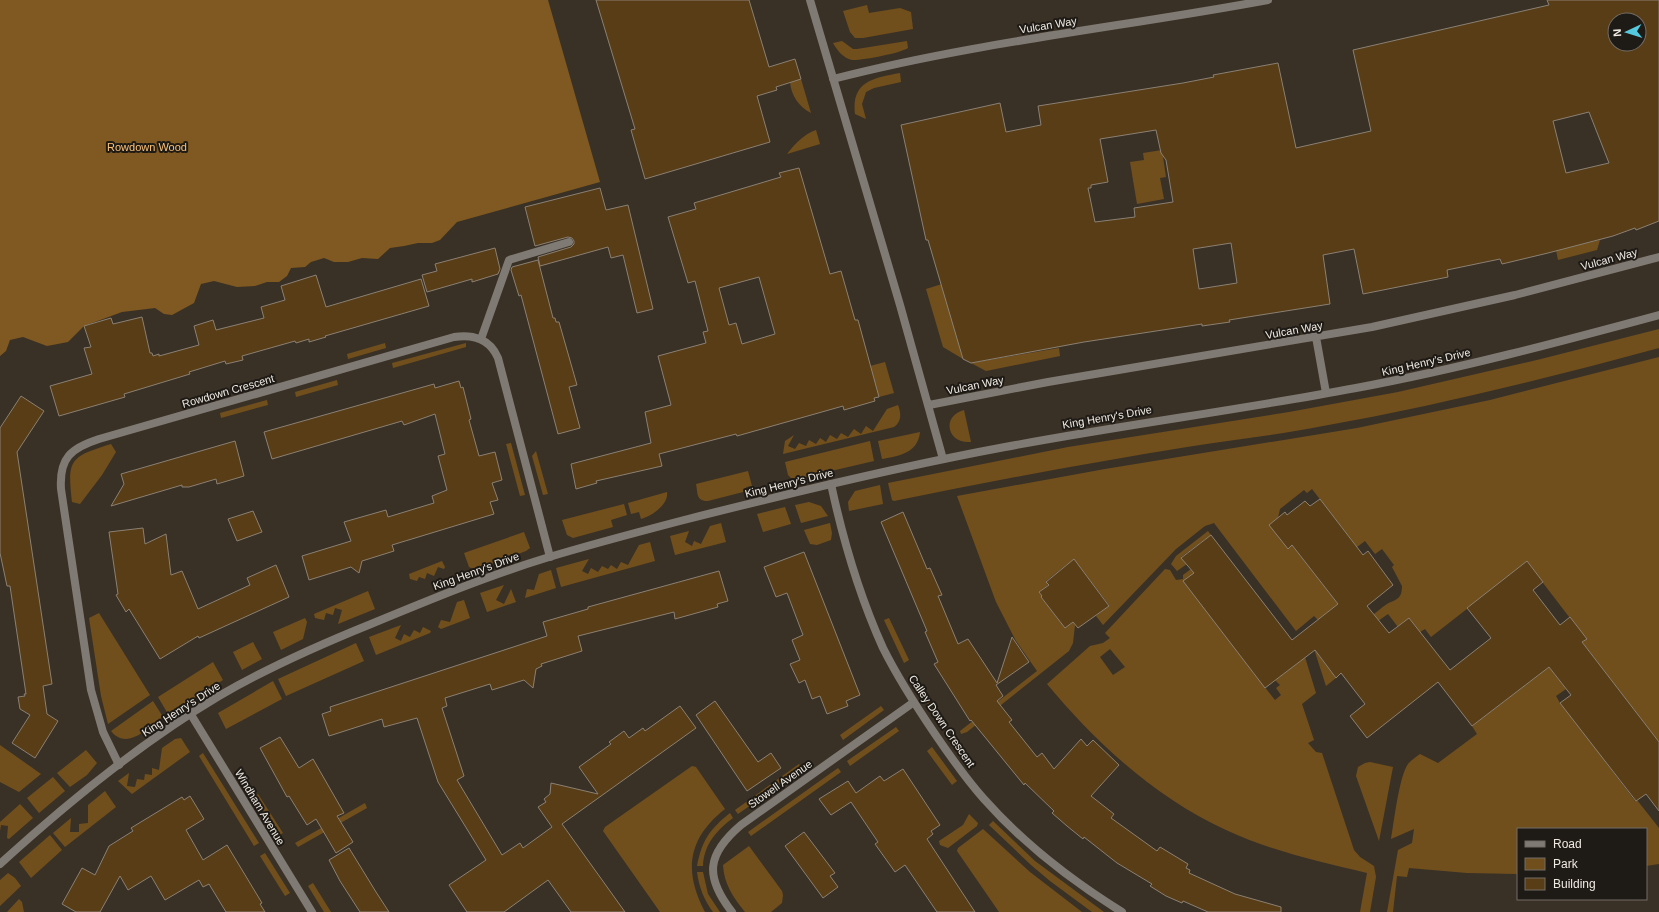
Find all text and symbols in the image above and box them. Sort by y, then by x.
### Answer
north arrow [1607,12,1647,52]
street label: Vulcan Way [1018,14,1078,35]
text: N [1611,28,1623,37]
park label: Rowdown Wood [107,141,187,153]
street label: Vulcan Way [1579,246,1639,272]
street label: Vulcan Way [1264,319,1324,341]
street label: King Henry's Drive [1380,346,1472,378]
street label: Rowdown Crescent [181,372,275,410]
street label: Vulcan Way [945,373,1005,396]
street label: King Henry's Drive [1061,403,1153,431]
street label: King Henry's Drive [744,466,834,500]
street label: King Henry's Drive [431,550,521,592]
street label: Calley Down Crescent [907,673,977,769]
street label: King Henry's Drive [140,679,222,739]
street label: Stowell Avenue [746,758,814,810]
street label: Windham Avenue [233,767,287,847]
legend [1517,828,1647,900]
text: Road [1553,837,1582,851]
text: Park [1553,857,1579,871]
text: Building [1553,877,1596,891]

